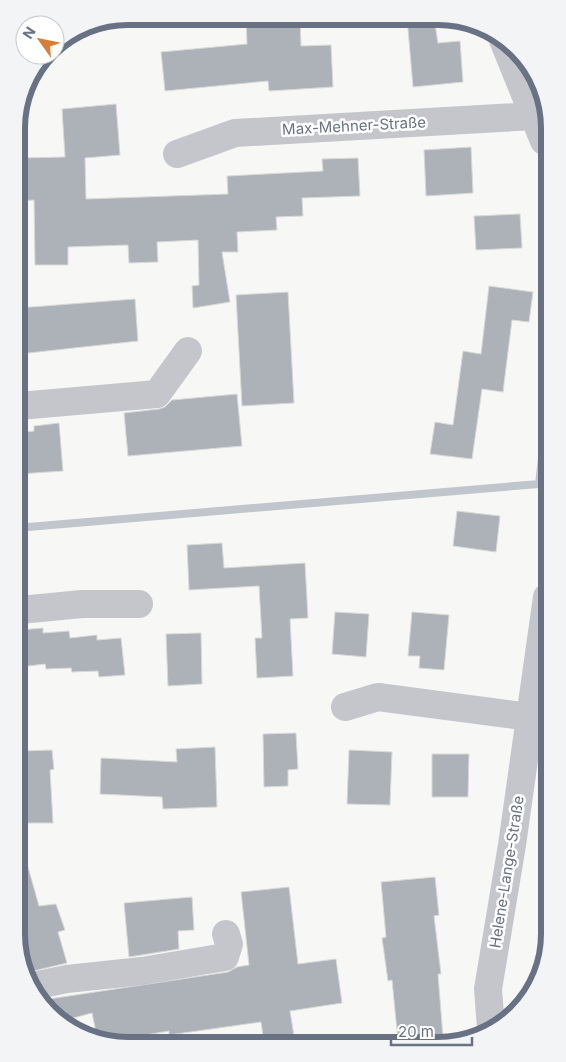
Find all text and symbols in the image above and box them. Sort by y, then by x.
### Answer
north arrow [15,15,65,65]
text: N [19,24,39,42]
street label: Max-Mehner-Straße [282,112,426,139]
street label: Helene-Lange-Straße [485,794,528,949]
scale bar [391,1014,472,1046]
text: 20 m [398,1022,434,1041]

